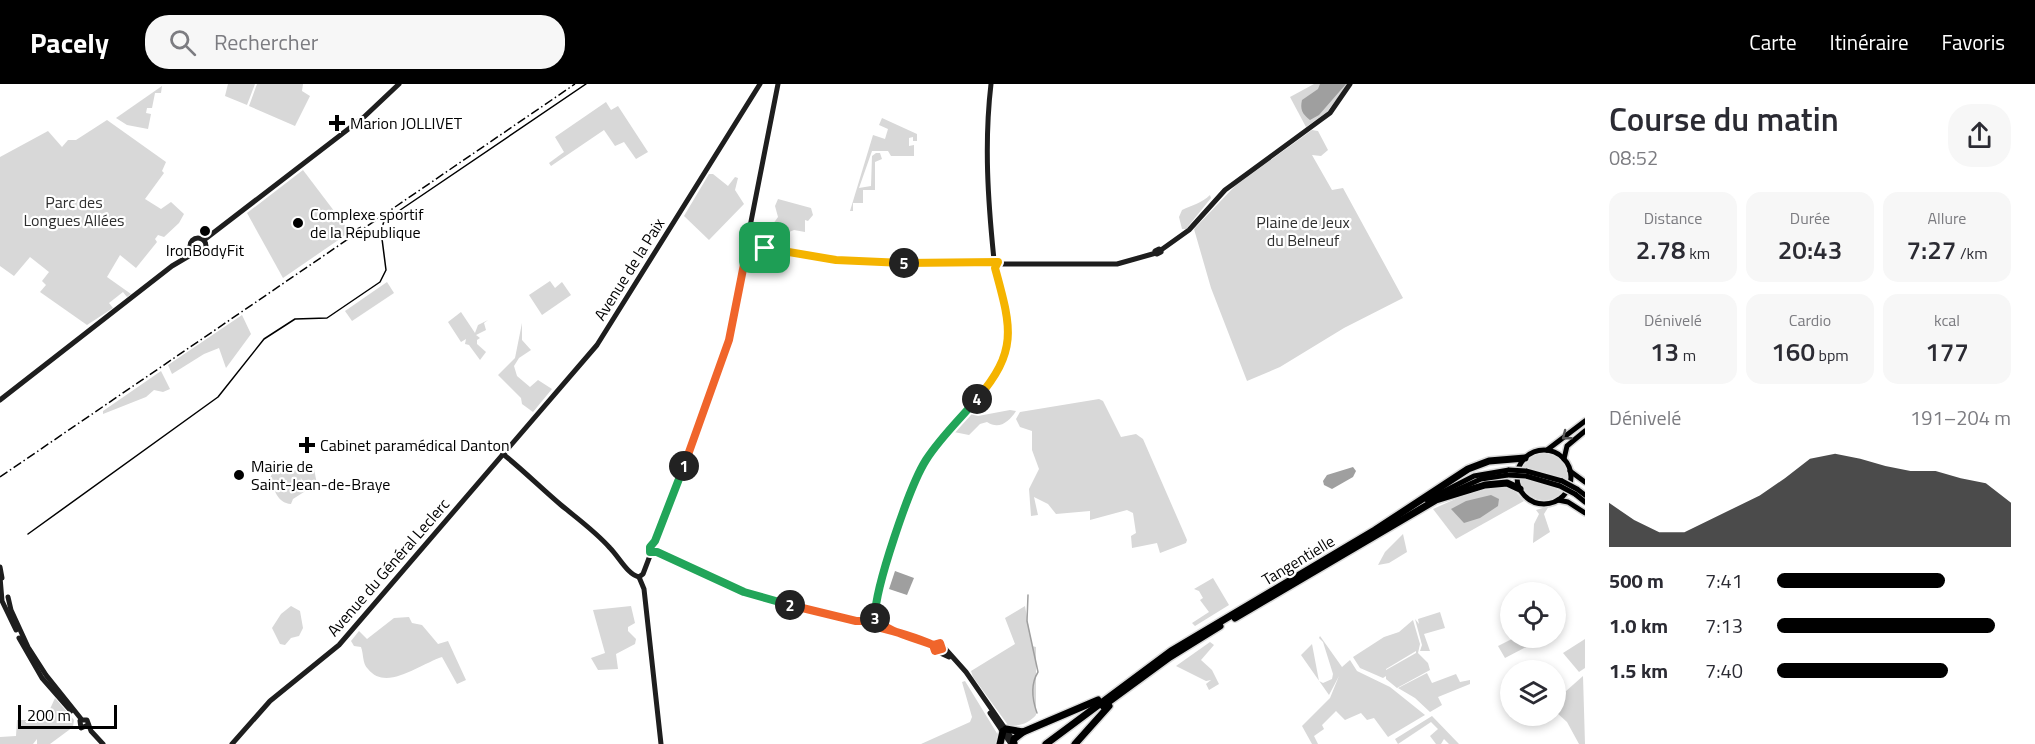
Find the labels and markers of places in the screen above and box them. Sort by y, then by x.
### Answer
place label: Marion JOLLIVET [350,111,463,135]
marker: Marion JOLLIVET [328,114,346,132]
place label: Complexe sportif de la République [310,202,424,244]
marker: Complexe sportif de la République [291,216,305,230]
pin [739,222,790,273]
marker: IronBodyFit [198,224,212,238]
place label: IronBodyFit [166,238,245,262]
pin: 5 [889,248,919,278]
pin: 4 [962,384,992,414]
place label: Cabinet paramédical Danton [320,433,510,457]
marker: Cabinet paramédical Danton [298,436,316,454]
pin: 1 [669,451,699,481]
place label: Mairie de Saint-Jean-de-Braye [251,454,390,496]
marker: Mairie de Saint-Jean-de-Braye [232,468,246,482]
pin: 2 [775,590,805,620]
pin: 3 [860,603,890,633]

